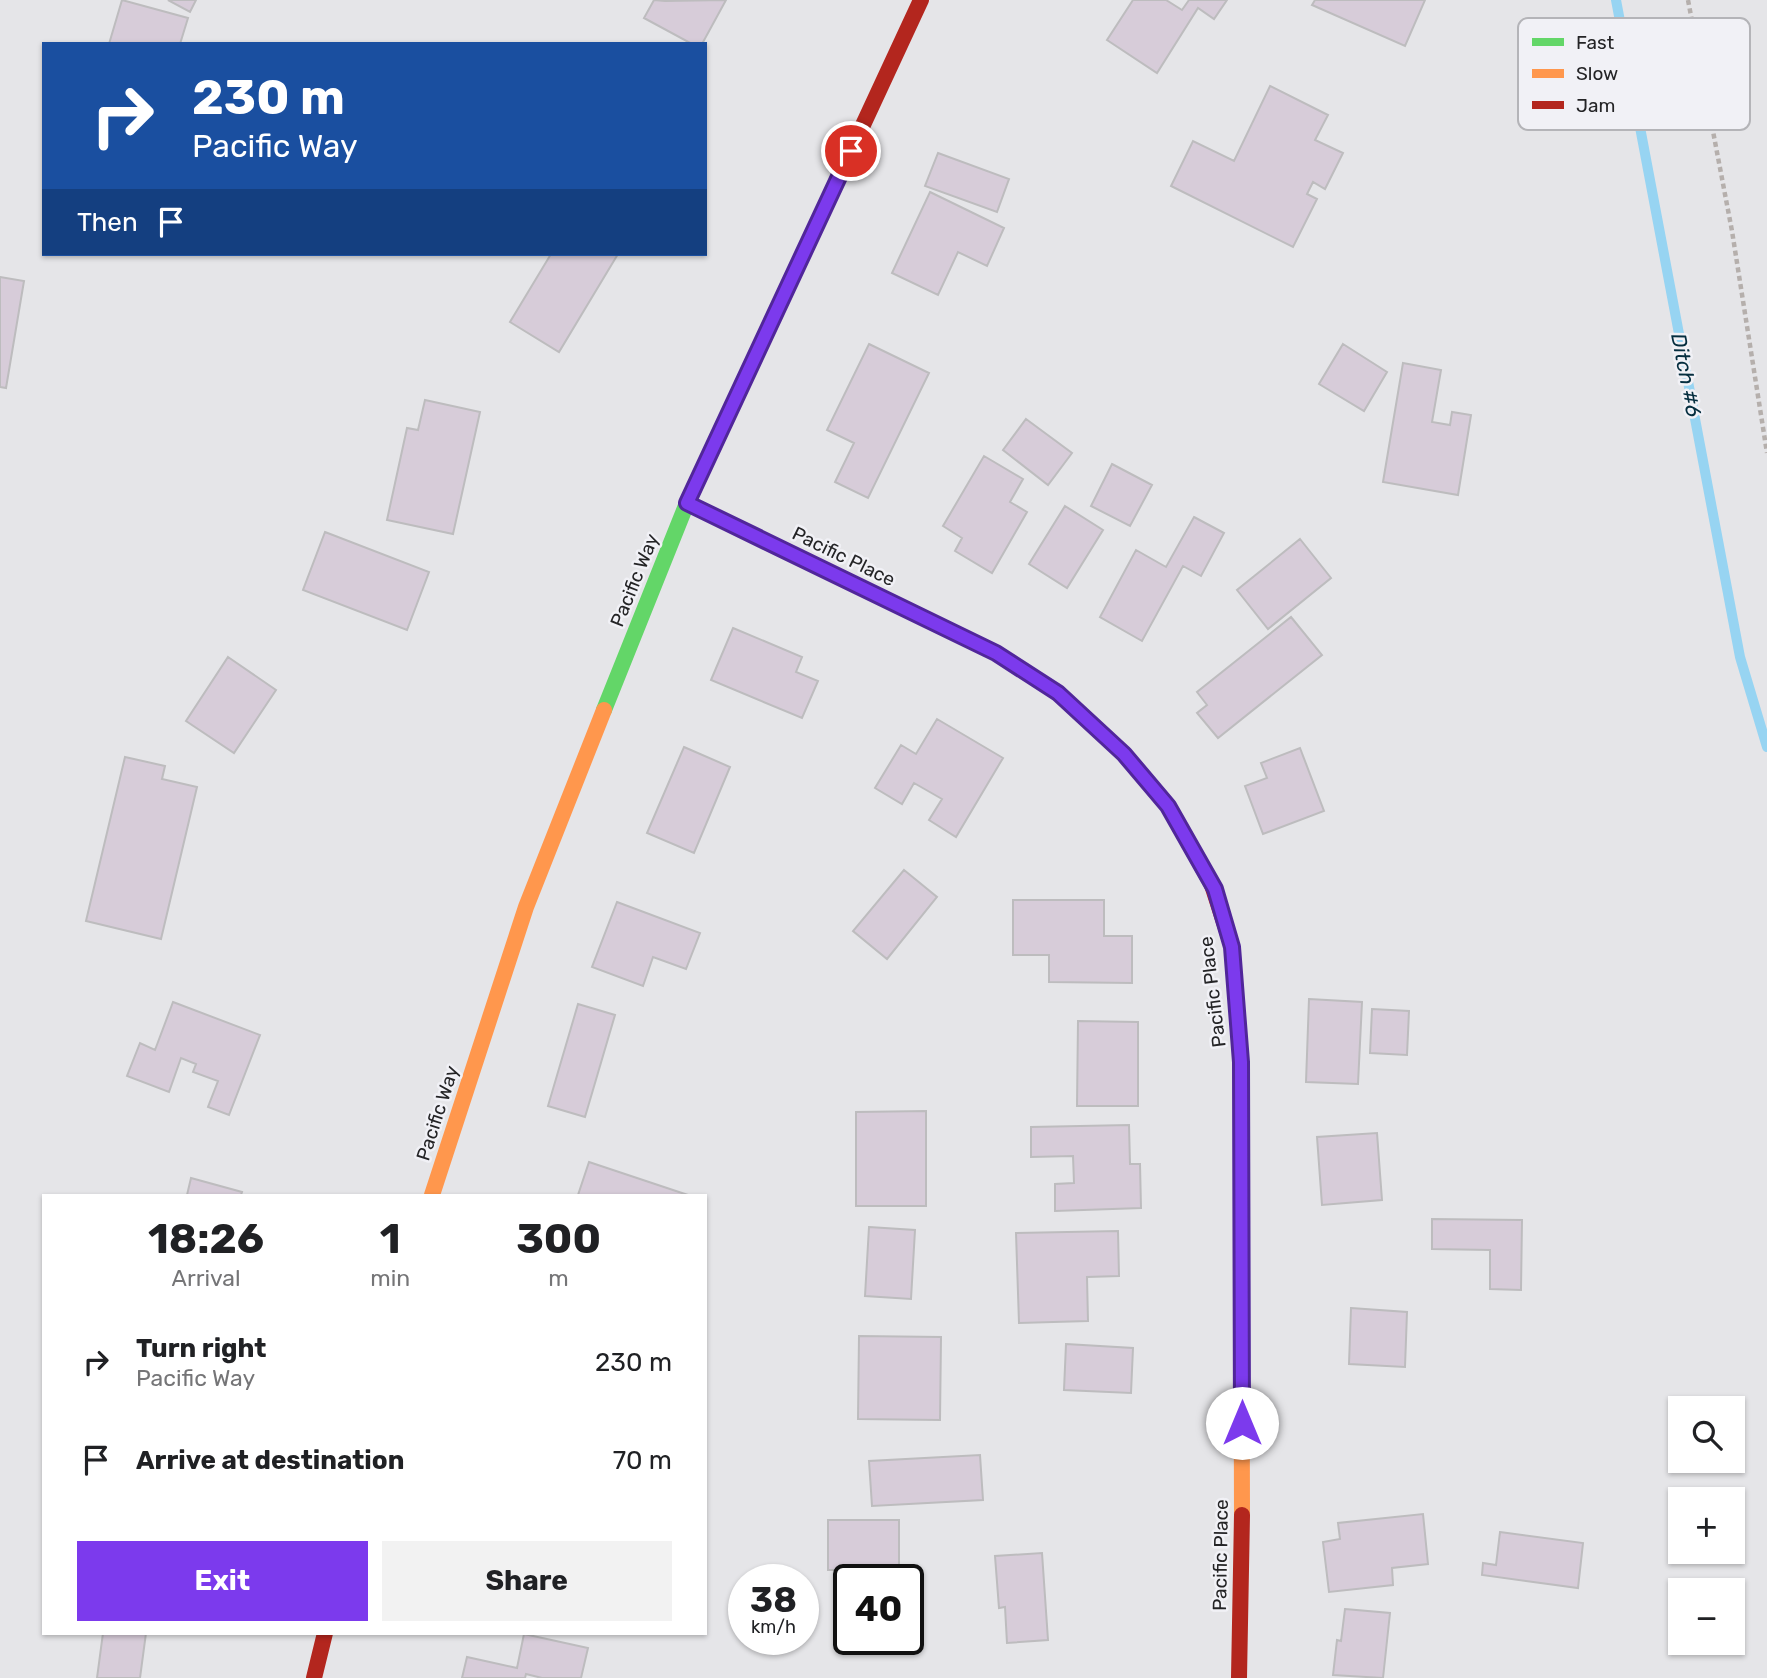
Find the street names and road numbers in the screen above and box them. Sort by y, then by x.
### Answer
street label: Pacific Place [789,522,899,591]
street label: Pacific Way [605,530,664,630]
street label: Pacific Place [1194,935,1231,1049]
street label: Pacific Way [411,1063,464,1164]
street label: Pacific Place [1208,1499,1233,1611]

